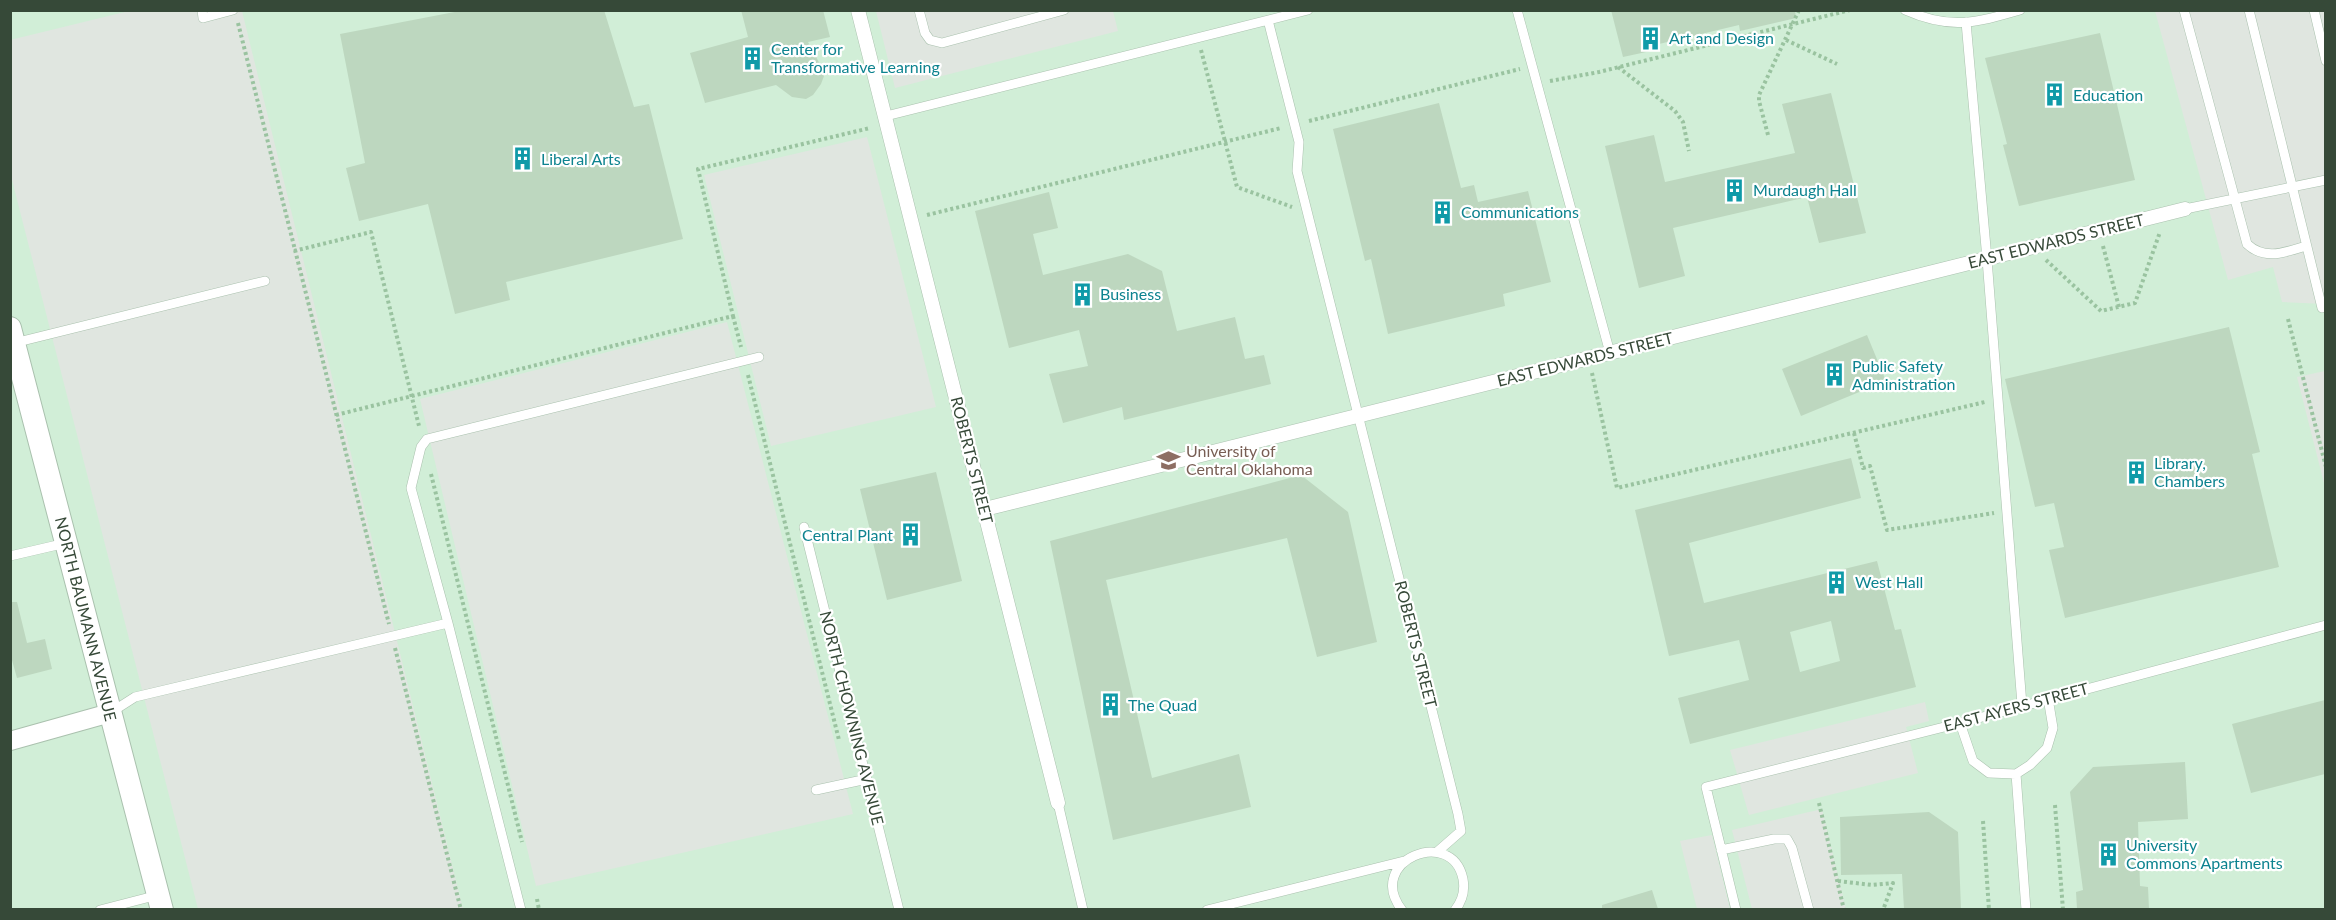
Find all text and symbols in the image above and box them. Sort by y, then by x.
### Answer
building icon: Art and Design [1638,25,1664,51]
place label: Art and Design [1669,28,1774,47]
place label: Center for Transformative Learning [771,39,940,76]
building icon: Center for Transformative Learning [740,45,766,71]
building icon: Education [2042,82,2068,108]
place label: Education [2073,85,2143,104]
building icon: Liberal Arts [510,146,536,172]
place label: Liberal Arts [541,149,621,168]
building icon: Murdaugh Hall [1722,177,1748,203]
place label: Murdaugh Hall [1753,180,1857,199]
building icon: Communications [1430,199,1456,225]
place label: Communications [1461,202,1579,221]
street label: EAST EDWARDS STREET [1966,209,2146,272]
building icon: Business [1069,281,1095,307]
place label: Business [1100,284,1161,303]
street label: EAST EDWARDS STREET [1495,327,1675,390]
place label: Public Safety Administration [1852,356,1955,393]
building icon: Public Safety Administration [1821,362,1847,388]
street label: ROBERTS STREET [948,394,998,526]
place label: University of Central Oklahoma [1186,441,1313,478]
school or university icon: University of Central Oklahoma [1155,447,1181,473]
place label: Library, Chambers [2154,453,2225,490]
building icon: Library, Chambers [2123,459,2149,485]
street label: NORTH BAUMANN AVENUE [52,515,121,723]
building icon: Central Plant [898,522,924,548]
place label: Central Plant [802,525,893,544]
building icon: West Hall [1824,569,1850,595]
place label: West Hall [1855,572,1923,591]
street label: ROBERTS STREET [1392,578,1442,710]
street label: NORTH CHOWNING AVENUE [817,609,888,827]
street label: EAST AYERS STREET [1941,678,2091,735]
building icon: The Quad [1097,692,1123,718]
place label: The Quad [1128,695,1197,714]
place label: University Commons Apartments [2126,835,2283,872]
building icon: University Commons Apartments [2095,841,2121,867]

